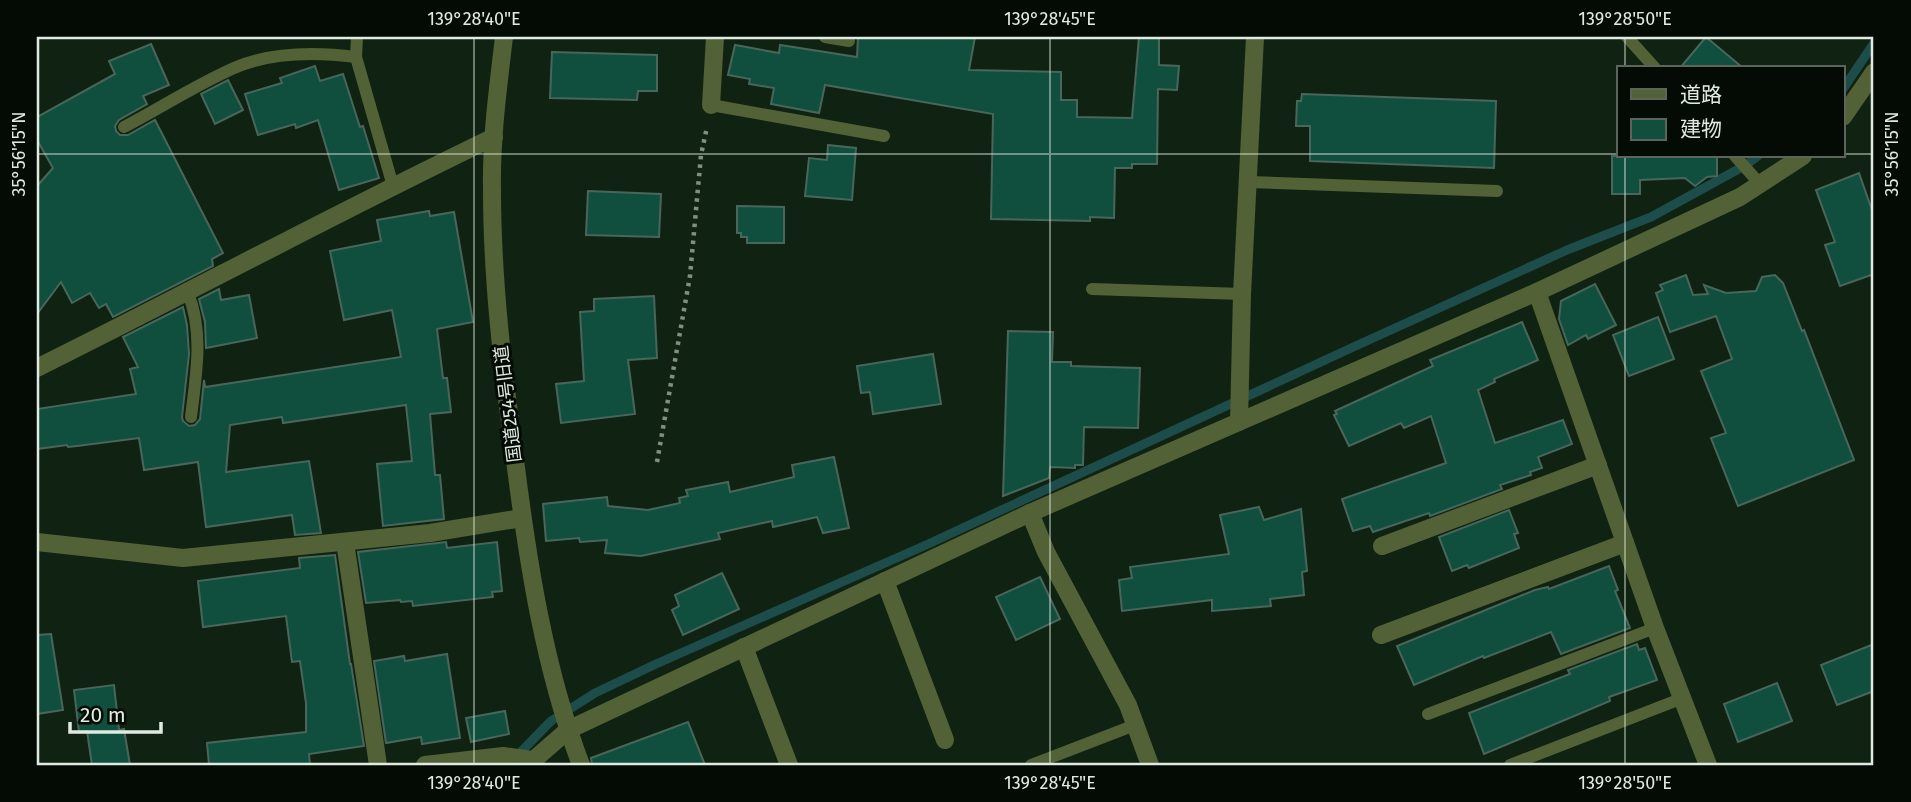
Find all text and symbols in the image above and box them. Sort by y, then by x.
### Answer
text: 139°28'40"E [427,8,521,30]
text: 139°28'45"E [1004,8,1096,30]
text: 139°28'50"E [1578,8,1672,30]
legend [1617,66,1844,158]
text: 道路 [1680,82,1722,108]
text: 35°56'15"N [8,111,30,197]
text: 35°56'15"N [1881,111,1903,197]
text: 建物 [1680,116,1722,142]
street label: 国道254号旧道 [490,344,526,464]
scale bar [70,690,161,734]
text: 20 m [80,702,126,728]
text: 139°28'40"E [427,772,521,794]
text: 139°28'45"E [1004,772,1096,794]
text: 139°28'50"E [1578,772,1672,794]

